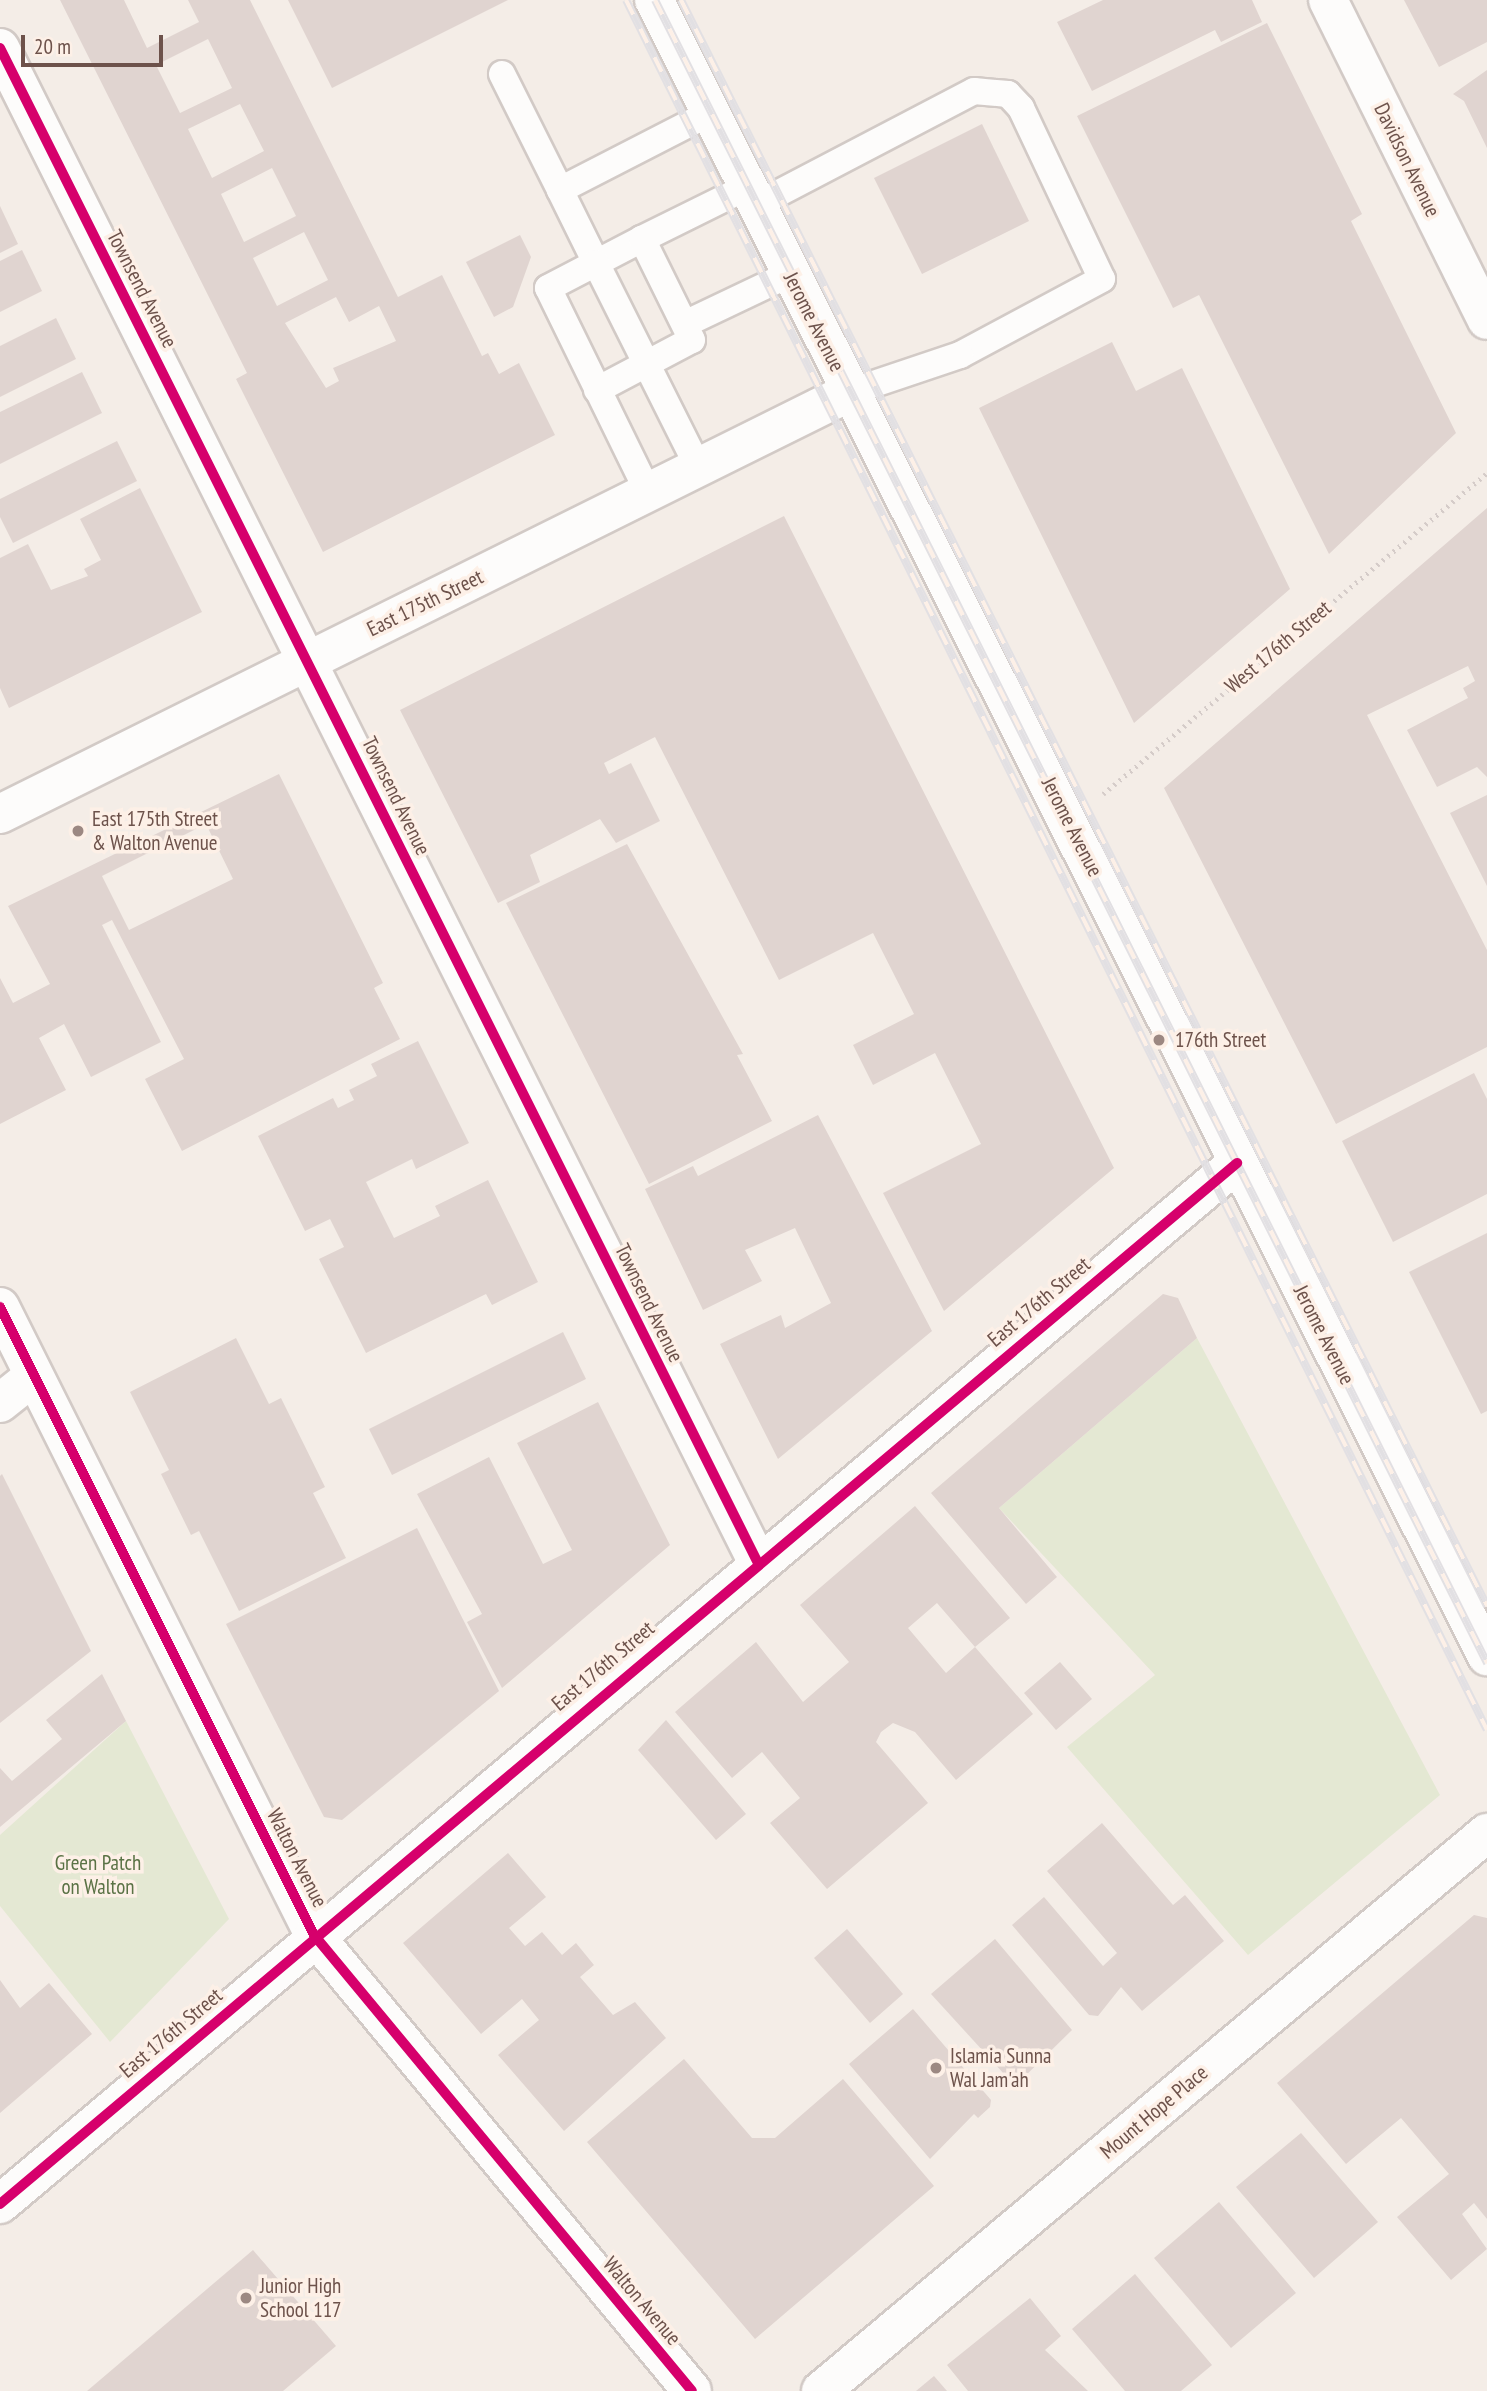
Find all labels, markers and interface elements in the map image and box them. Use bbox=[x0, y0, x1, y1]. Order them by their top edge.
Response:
scale bar bbox=[24, 21, 166, 65]
text: 20 m bbox=[34, 33, 71, 60]
street label: Davidson Avenue bbox=[1368, 99, 1446, 221]
street label: Townsend Avenue bbox=[101, 226, 183, 352]
street label: Jerome Avenue bbox=[778, 268, 850, 376]
street label: East 175th Street bbox=[363, 564, 487, 642]
street label: West 176th Street bbox=[1220, 595, 1336, 699]
street label: Townsend Avenue bbox=[356, 732, 436, 860]
street label: Jerome Avenue bbox=[1036, 773, 1108, 881]
place label: East 175th Street & Walton Avenue bbox=[92, 806, 218, 856]
marker: East 175th Street & Walton Avenue bbox=[70, 823, 86, 839]
place label: 176th Street bbox=[1175, 1027, 1266, 1053]
marker: 176th Street bbox=[1149, 1030, 1169, 1050]
street label: Townsend Avenue bbox=[609, 1239, 689, 1367]
street label: East 176th Street bbox=[983, 1252, 1095, 1352]
street label: Jerome Avenue bbox=[1288, 1281, 1360, 1389]
street label: East 176th Street bbox=[547, 1616, 659, 1716]
street label: Walton Avenue bbox=[261, 1804, 333, 1912]
park label: Green Patch on Walton bbox=[55, 1850, 141, 1900]
street label: East 176th Street bbox=[115, 1983, 227, 2083]
place label: Islamia Sunna Wal Jam'ah bbox=[950, 2043, 1051, 2093]
marker: Islamia Sunna Wal Jam'ah bbox=[928, 2060, 944, 2076]
street label: Mount Hope Place bbox=[1095, 2060, 1213, 2164]
street label: Walton Avenue bbox=[598, 2251, 686, 2351]
place label: Junior High School 117 bbox=[260, 2273, 342, 2323]
marker: Junior High School 117 bbox=[238, 2290, 254, 2306]

